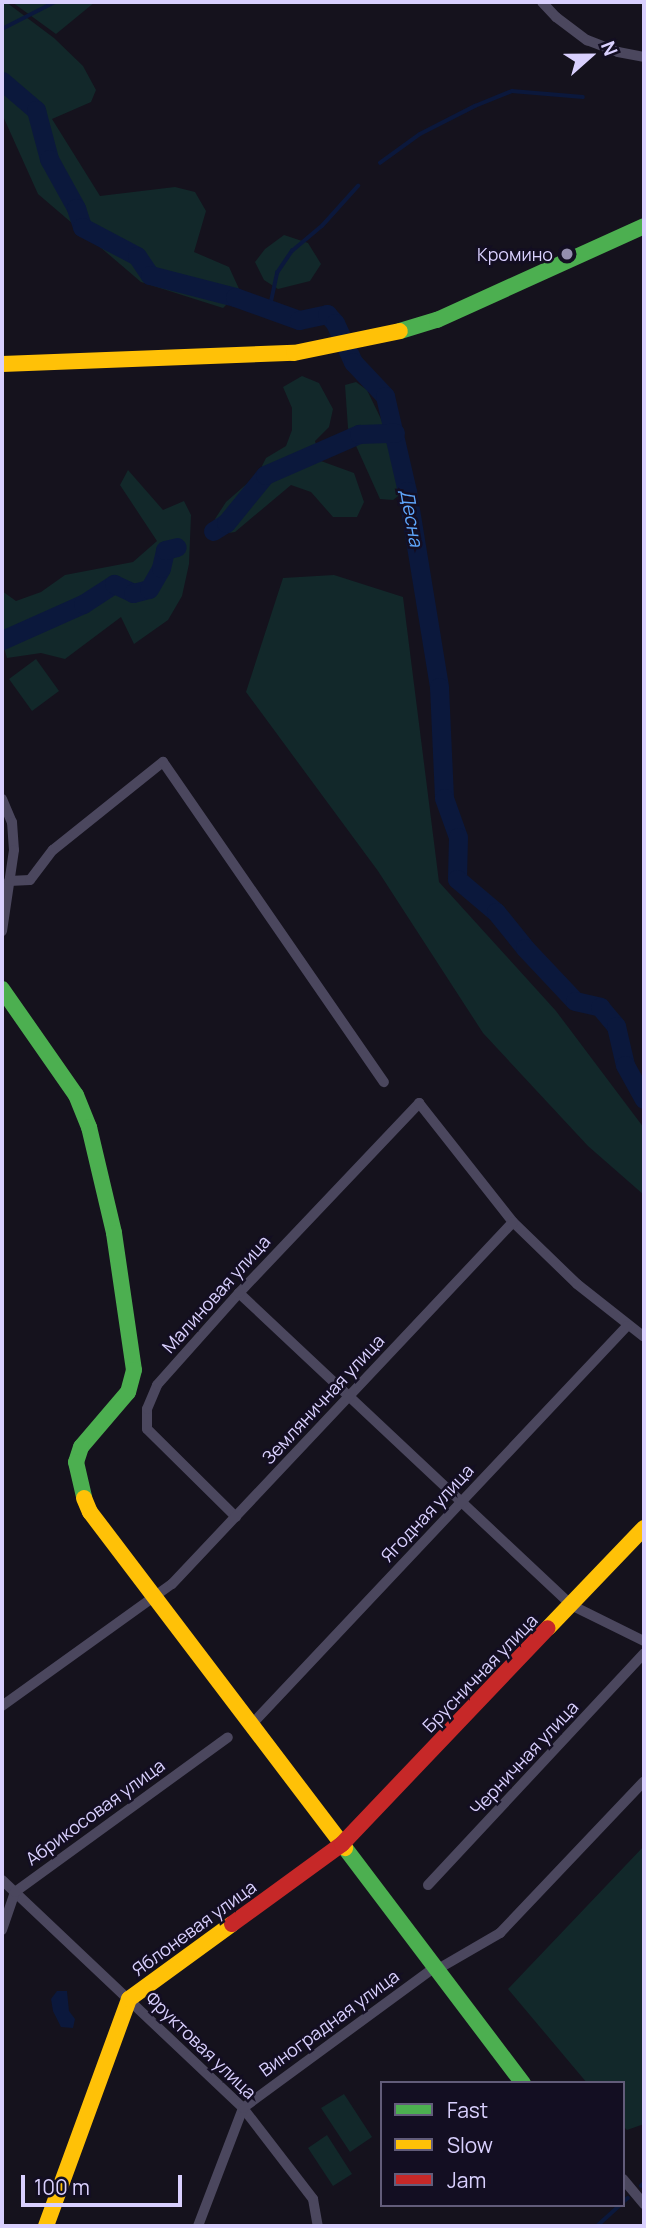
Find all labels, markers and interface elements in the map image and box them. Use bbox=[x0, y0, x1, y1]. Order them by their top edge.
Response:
north arrow bbox=[555, 21, 625, 91]
text: N bbox=[595, 37, 624, 60]
place label: Кромино bbox=[477, 243, 553, 265]
marker: Кромино bbox=[559, 246, 575, 262]
water label: Десна bbox=[395, 488, 427, 548]
street label: Малиновая улица bbox=[157, 1231, 275, 1357]
street label: Земляничная улица bbox=[257, 1330, 389, 1468]
street label: Ягодная улица bbox=[376, 1460, 478, 1566]
street label: Брусничная улица bbox=[418, 1609, 542, 1737]
street label: Черничная улица bbox=[465, 1696, 583, 1820]
street label: Абрикосовая улица bbox=[21, 1754, 169, 1870]
street label: Яблоневая улица bbox=[128, 1876, 260, 1980]
street label: Виноградная улица bbox=[255, 1965, 403, 2081]
street label: Фруктовая улица bbox=[141, 1987, 261, 2103]
legend bbox=[380, 2081, 625, 2207]
text: Fast bbox=[447, 2096, 488, 2124]
text: Slow bbox=[447, 2131, 493, 2159]
scale bar bbox=[24, 2162, 186, 2206]
text: Jam bbox=[447, 2166, 486, 2194]
text: 100 m bbox=[34, 2173, 90, 2201]

